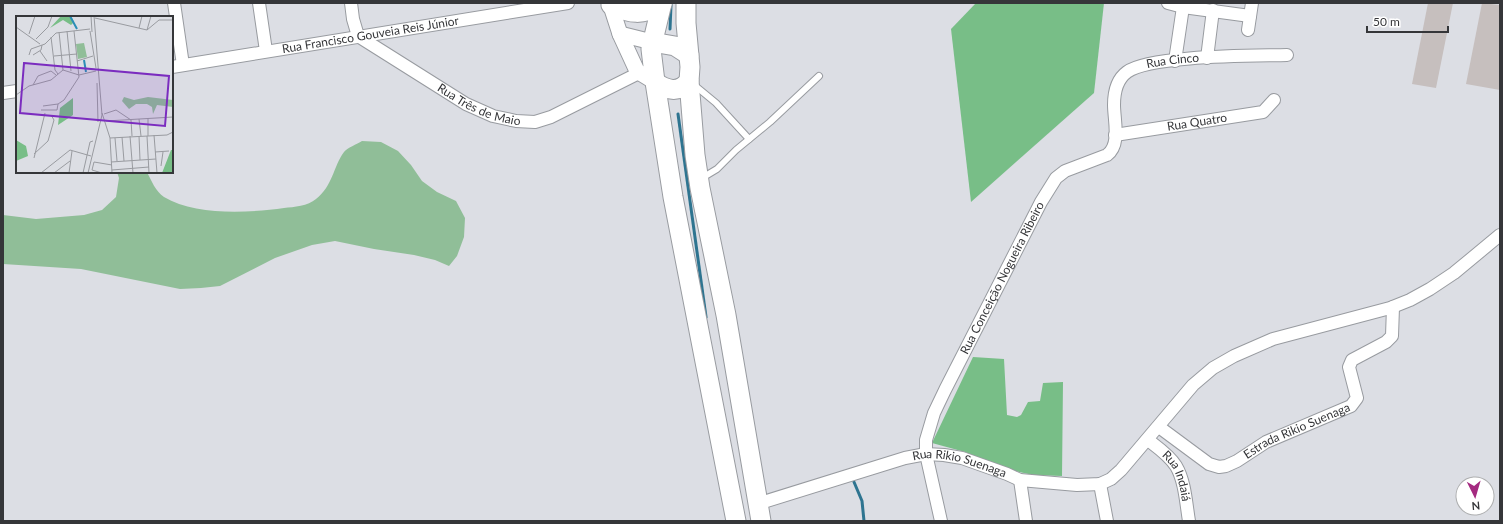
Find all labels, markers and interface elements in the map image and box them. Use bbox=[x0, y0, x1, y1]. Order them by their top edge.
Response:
scale bar bbox=[1367, 8, 1448, 34]
street label: Rua Francisco Gouveia Reis Júnior bbox=[281, 13, 460, 56]
text: 50 m bbox=[1373, 14, 1400, 29]
inset map bbox=[16, 16, 173, 173]
street label: Rua Cinco bbox=[1145, 50, 1200, 71]
street label: Rua Três de Maio bbox=[435, 80, 521, 128]
street label: Rua Quatro bbox=[1166, 110, 1228, 134]
street label: Rua Conceição Nogueira Ribeiro bbox=[957, 199, 1047, 357]
street label: Estrada Rikio Suenaga bbox=[1240, 399, 1352, 462]
street label: Rua Rikio Suenaga bbox=[911, 446, 1009, 480]
street label: Rua Indaiá bbox=[1159, 447, 1194, 502]
north arrow bbox=[1455, 476, 1495, 516]
text: N bbox=[1471, 500, 1481, 513]

